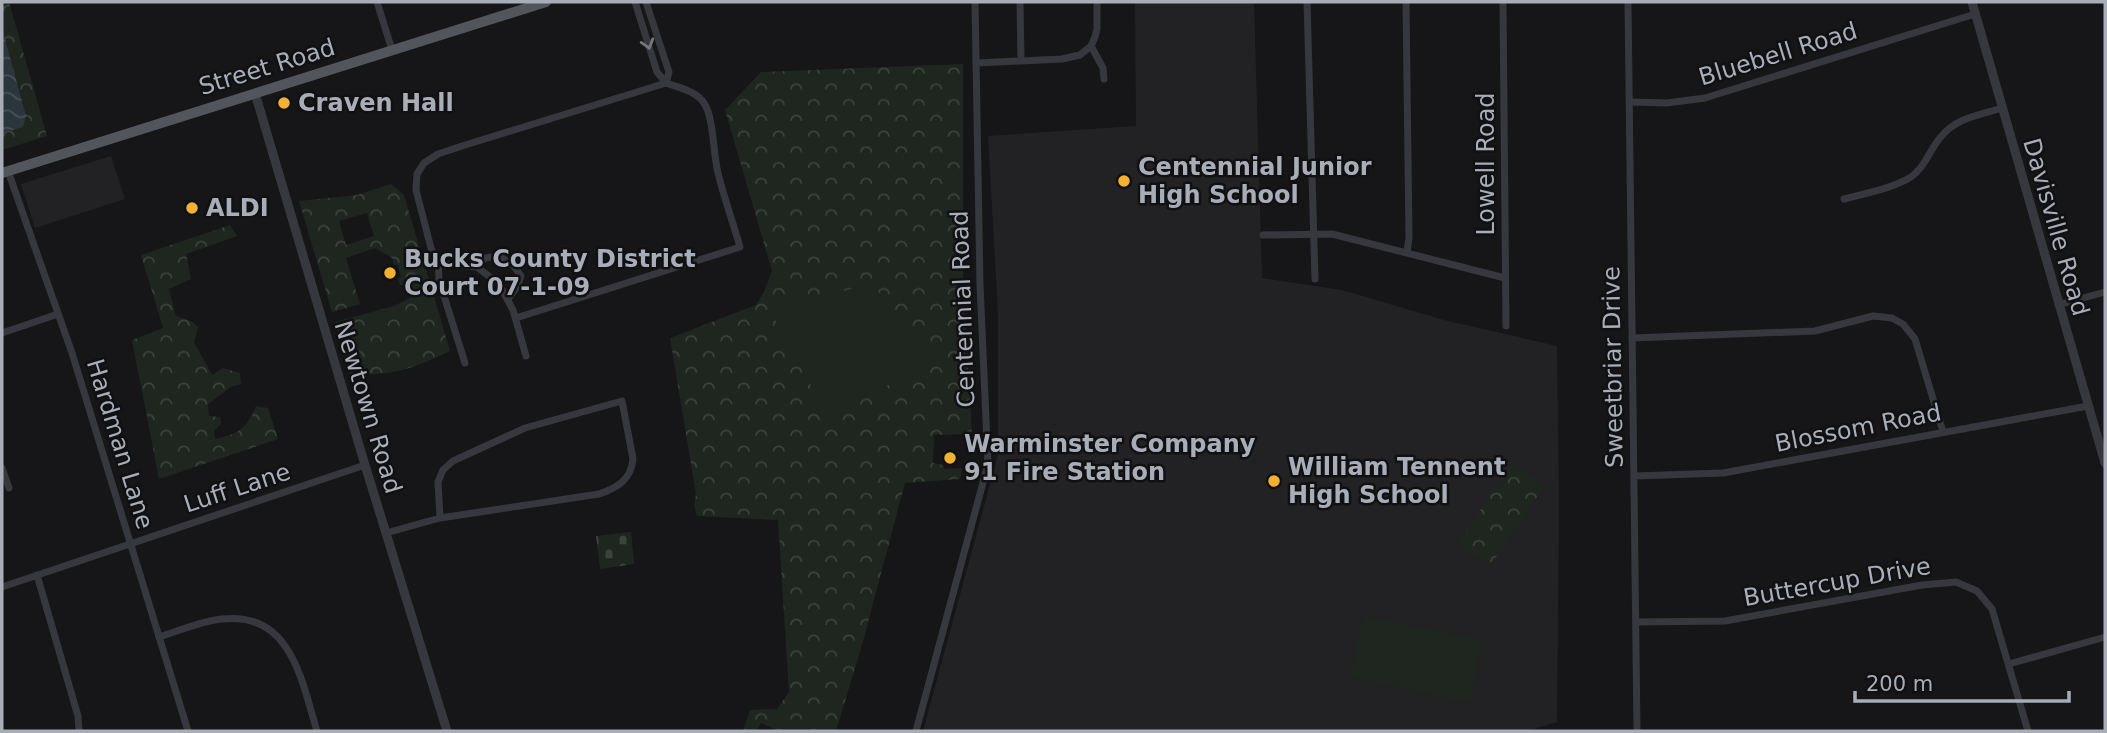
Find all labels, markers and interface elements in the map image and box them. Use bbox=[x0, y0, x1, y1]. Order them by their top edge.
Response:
street label: Bluebell Road bbox=[1695, 17, 1861, 91]
street label: Street Road bbox=[196, 33, 338, 101]
one-way arrow bbox=[640, 37, 654, 50]
place label: Craven Hall bbox=[298, 89, 454, 117]
street label: Lowell Road bbox=[1472, 92, 1500, 236]
marker: Craven Hall bbox=[276, 95, 292, 111]
street label: Davisville Road bbox=[2017, 135, 2095, 319]
place label: Centennial Junior High School bbox=[1138, 153, 1372, 209]
marker: Centennial Junior High School bbox=[1116, 173, 1132, 189]
place label: ALDI bbox=[206, 194, 269, 222]
marker: ALDI bbox=[184, 200, 200, 216]
street label: Centennial Road bbox=[946, 210, 980, 408]
place label: Bucks County District Court 07-1-09 bbox=[404, 245, 696, 301]
marker: Bucks County District Court 07-1-09 bbox=[382, 265, 398, 281]
street label: Sweetbriar Drive bbox=[1597, 266, 1629, 468]
street label: Newtown Road bbox=[328, 317, 408, 497]
street label: Hardman Lane bbox=[81, 356, 159, 532]
street label: Blossom Road bbox=[1773, 398, 1943, 458]
place label: Warminster Company 91 Fire Station bbox=[964, 430, 1256, 486]
marker: Warminster Company 91 Fire Station bbox=[942, 450, 958, 466]
place label: William Tennent High School bbox=[1288, 453, 1505, 509]
street label: Luff Lane bbox=[180, 458, 294, 518]
marker: William Tennent High School bbox=[1266, 473, 1282, 489]
street label: Buttercup Drive bbox=[1741, 552, 1933, 612]
scale bar bbox=[1855, 660, 2068, 704]
text: 200 m bbox=[1866, 672, 1933, 696]

